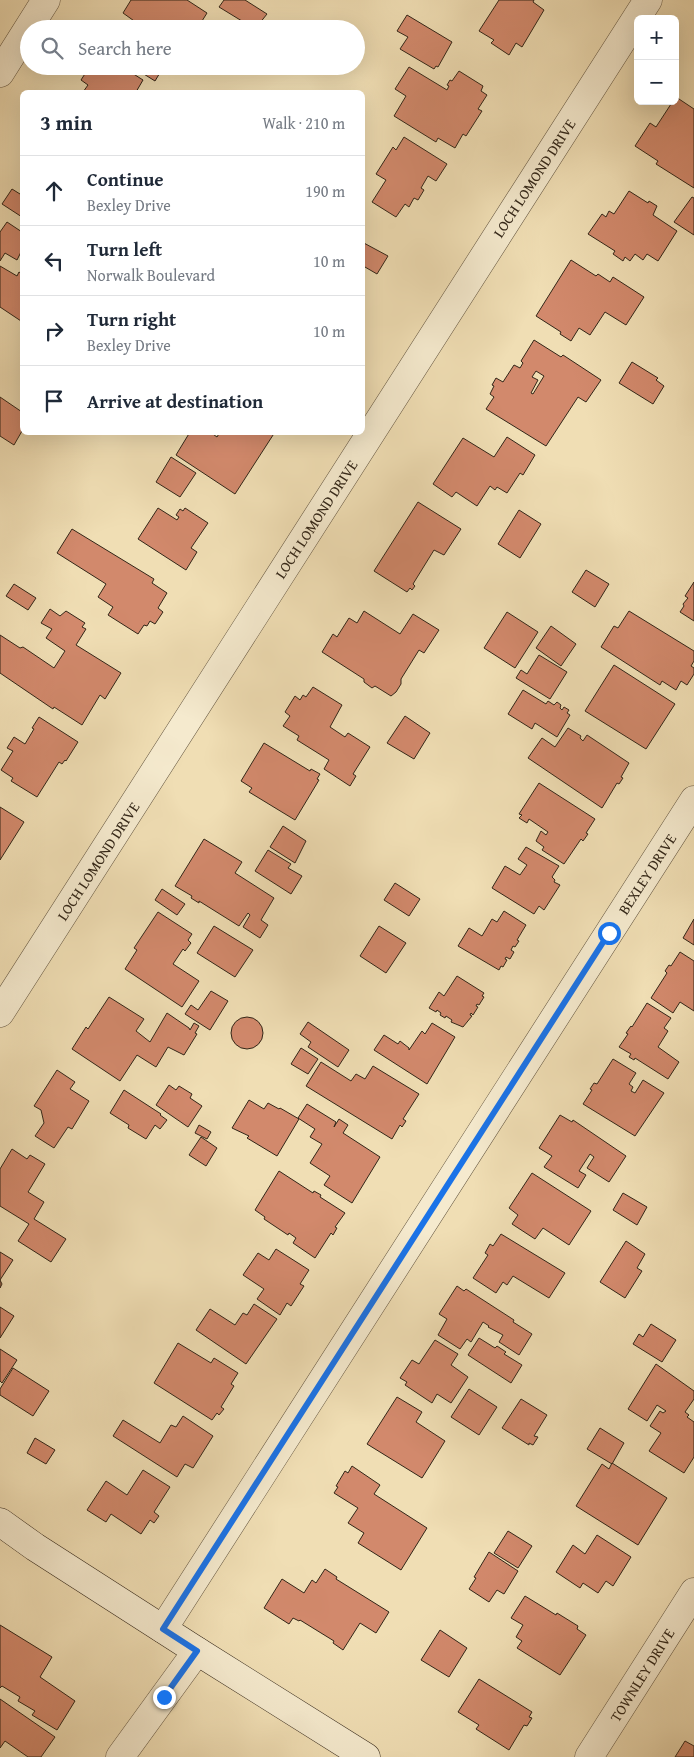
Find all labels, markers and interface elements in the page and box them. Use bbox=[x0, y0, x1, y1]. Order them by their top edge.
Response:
map controls bbox=[634, 15, 679, 105]
button: + bbox=[634, 15, 679, 60]
search box bbox=[20, 20, 365, 75]
icon: search bbox=[38, 34, 66, 62]
text: Search here bbox=[78, 34, 172, 62]
button: − bbox=[634, 60, 679, 105]
text: 3 min bbox=[40, 107, 92, 138]
text: Walk · 210 m bbox=[262, 111, 345, 135]
street label: LOCH LOMOND DRIVE bbox=[488, 114, 581, 241]
text: Continue bbox=[87, 165, 164, 193]
icon: ahead bbox=[40, 177, 68, 205]
text: 190 m bbox=[305, 179, 345, 203]
text: Bexley Drive bbox=[87, 193, 171, 217]
text: Turn left bbox=[87, 235, 162, 263]
icon: left bbox=[40, 247, 68, 275]
text: 10 m bbox=[313, 249, 345, 273]
text: Norwalk Boulevard bbox=[87, 263, 215, 287]
text: Turn right bbox=[87, 305, 176, 333]
icon: right bbox=[40, 317, 68, 345]
text: 10 m bbox=[313, 319, 345, 343]
text: Bexley Drive bbox=[87, 333, 171, 357]
icon: arrive bbox=[40, 387, 68, 415]
text: Arrive at destination bbox=[87, 387, 263, 415]
street label: LOCH LOMOND DRIVE bbox=[270, 455, 363, 582]
street label: LOCH LOMOND DRIVE bbox=[52, 797, 145, 924]
street label: BEXLEY DRIVE bbox=[613, 829, 681, 918]
route start bbox=[598, 922, 621, 945]
street label: TOWNLEY DRIVE bbox=[605, 1624, 679, 1726]
route end bbox=[153, 1686, 176, 1709]

